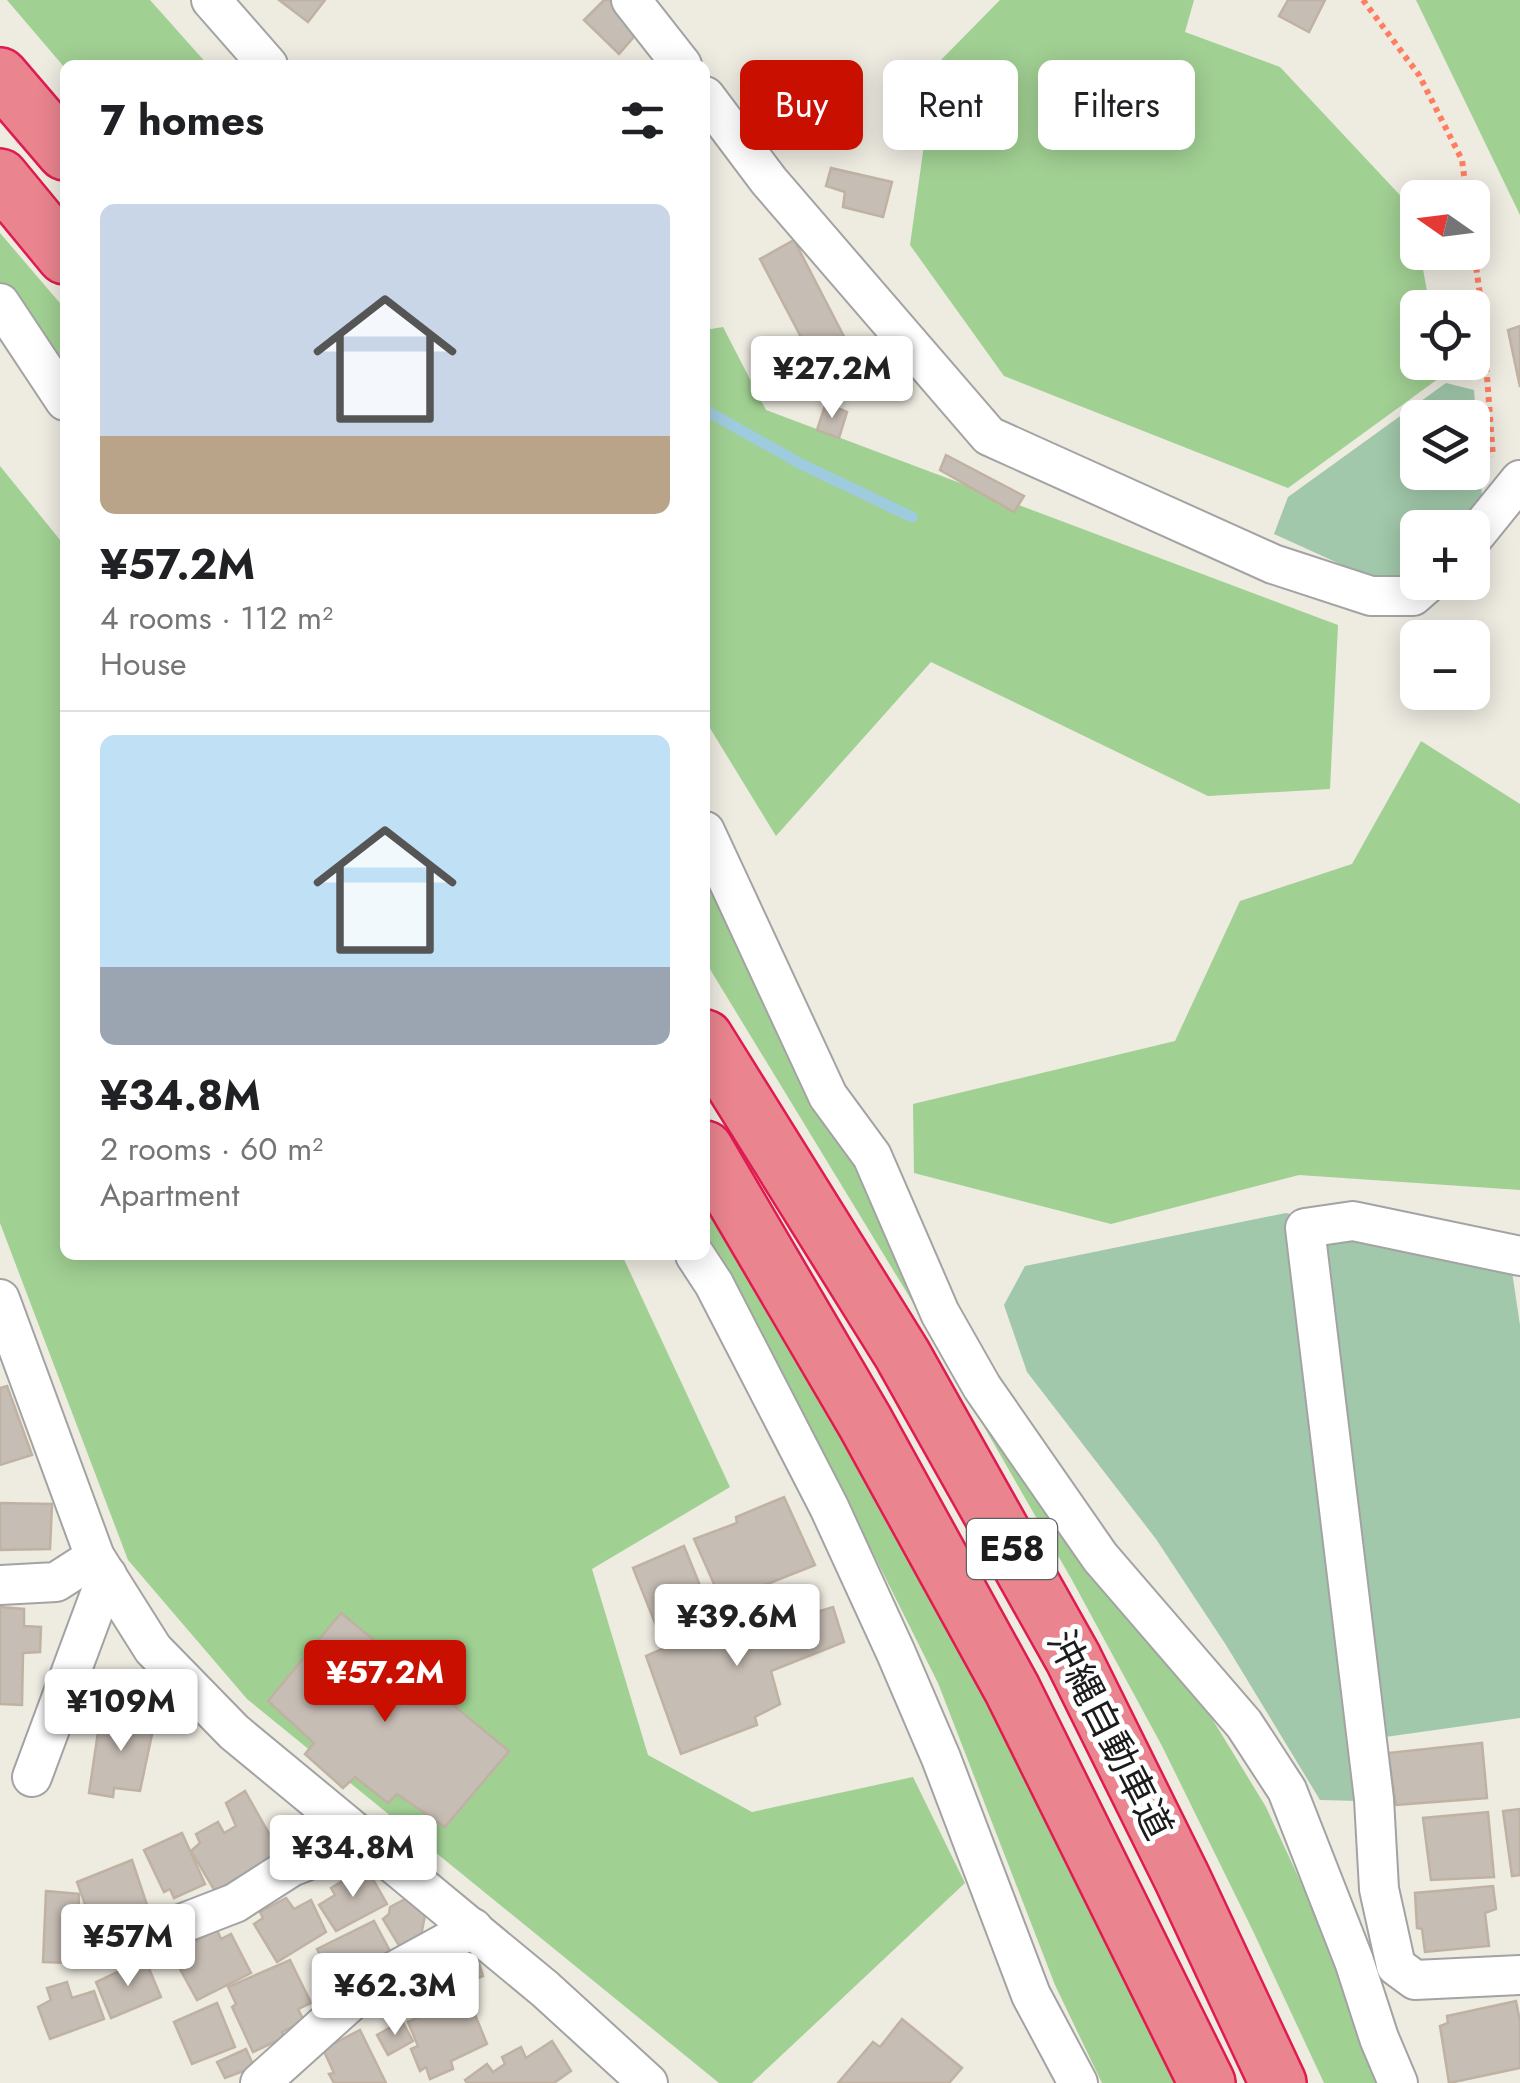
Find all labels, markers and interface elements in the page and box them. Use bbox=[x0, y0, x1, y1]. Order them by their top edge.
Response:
chip: Buy bbox=[740, 60, 863, 150]
chip: Rent bbox=[883, 60, 1018, 150]
chip: Filters bbox=[1038, 60, 1195, 150]
text: 7 homes bbox=[100, 90, 264, 151]
icon: filters bbox=[615, 93, 670, 148]
north arrow bbox=[1400, 180, 1490, 270]
map controls bbox=[1400, 180, 1490, 710]
icon: home bbox=[295, 269, 475, 449]
button: locate bbox=[1400, 290, 1490, 380]
pin: ¥27.2M bbox=[751, 336, 913, 421]
text: ¥27.2M bbox=[773, 345, 891, 391]
button: layers bbox=[1400, 400, 1490, 490]
button: + bbox=[1400, 510, 1490, 600]
text: ¥57.2M bbox=[100, 534, 255, 595]
text: 4 rooms · 112 m² bbox=[100, 595, 333, 641]
button: − bbox=[1400, 620, 1490, 710]
text: House bbox=[100, 641, 187, 687]
icon: home bbox=[295, 800, 475, 980]
text: ¥34.8M bbox=[100, 1065, 261, 1126]
text: 2 rooms · 60 m² bbox=[100, 1126, 323, 1172]
text: Apartment bbox=[100, 1172, 239, 1218]
road number: E58 bbox=[967, 1519, 1057, 1579]
pin: ¥39.6M bbox=[656, 1584, 818, 1669]
text: ¥39.6M bbox=[677, 1593, 797, 1639]
street label: 沖縄自動車道 bbox=[1034, 1621, 1187, 1849]
pin: ¥57.2M bbox=[304, 1640, 466, 1725]
text: ¥57.2M bbox=[326, 1649, 444, 1695]
pin: ¥109M bbox=[51, 1669, 191, 1754]
text: ¥109M bbox=[67, 1678, 175, 1724]
pin: ¥34.8M bbox=[272, 1815, 434, 1900]
text: ¥34.8M bbox=[292, 1824, 414, 1870]
pin: ¥57M bbox=[69, 1904, 187, 1989]
text: ¥57M bbox=[83, 1913, 173, 1959]
pin: ¥62.3M bbox=[314, 1953, 476, 2038]
text: ¥62.3M bbox=[334, 1962, 456, 2008]

